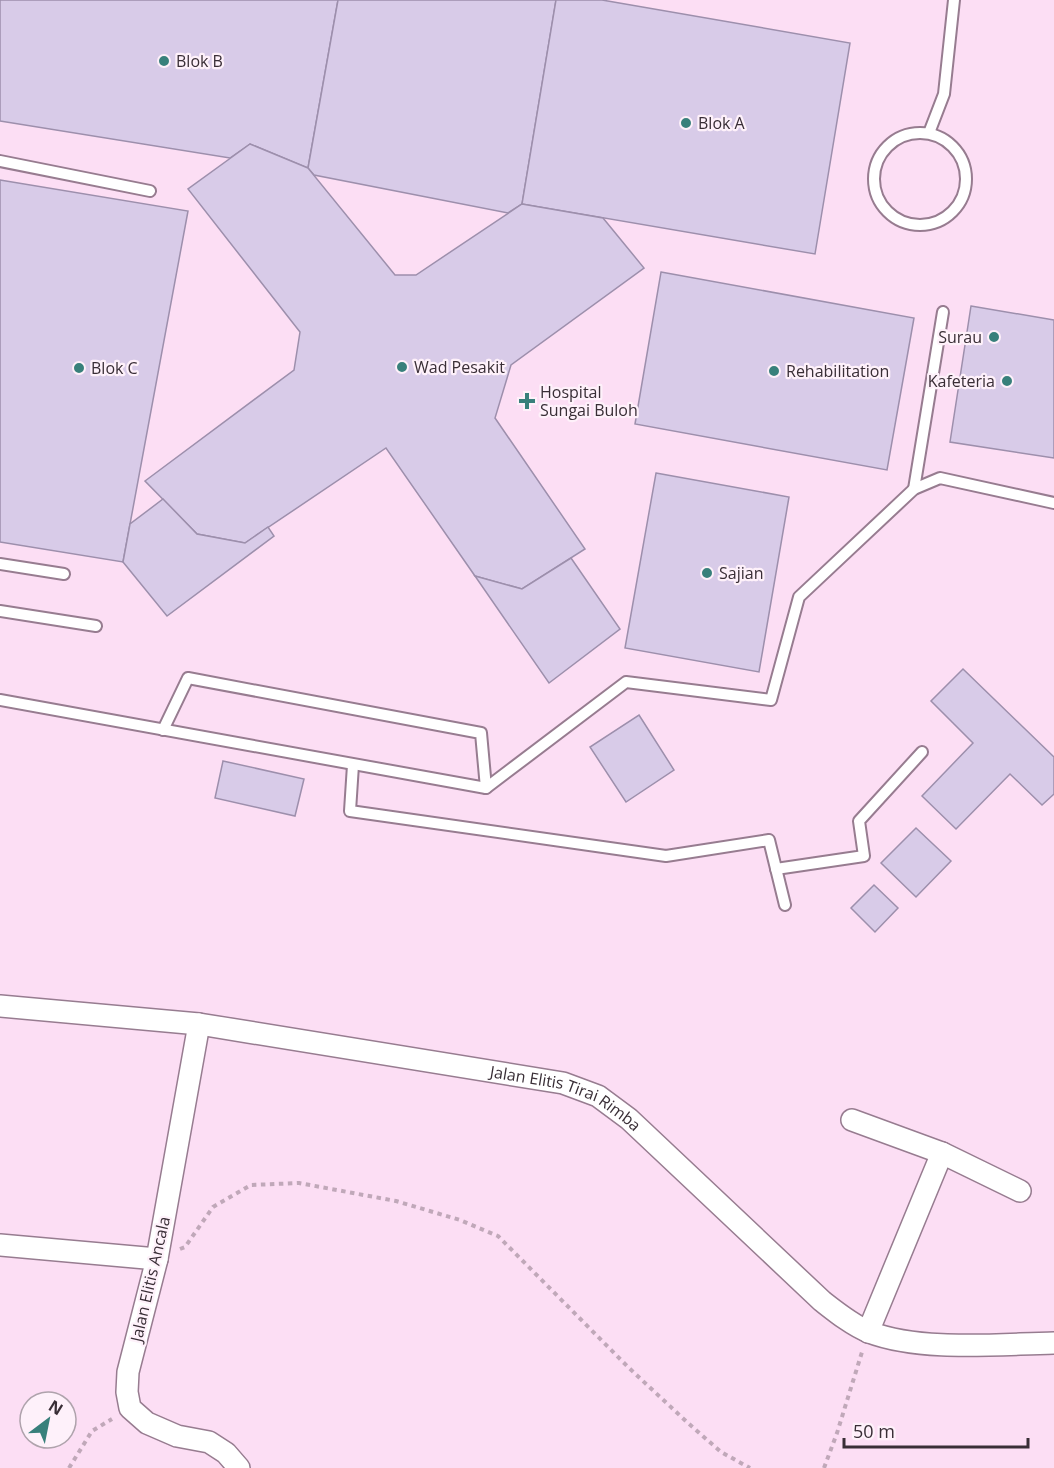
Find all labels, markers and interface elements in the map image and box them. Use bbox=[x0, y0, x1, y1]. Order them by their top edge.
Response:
place label: Blok B bbox=[176, 50, 223, 72]
marker: Blok B bbox=[157, 54, 171, 68]
place label: Blok A bbox=[698, 112, 746, 134]
marker: Blok A bbox=[679, 116, 693, 130]
place label: Surau bbox=[938, 326, 982, 348]
marker: Surau bbox=[987, 330, 1001, 344]
place label: Wad Pesakit bbox=[414, 356, 505, 378]
place label: Blok C bbox=[91, 357, 138, 379]
marker: Wad Pesakit bbox=[395, 360, 409, 374]
place label: Rehabilitation bbox=[786, 360, 889, 382]
marker: Blok C bbox=[72, 361, 86, 375]
marker: Rehabilitation bbox=[767, 364, 781, 378]
place label: Kafeteria bbox=[928, 370, 995, 392]
marker: Kafeteria bbox=[1000, 374, 1014, 388]
place label: Hospital Sungai Buloh bbox=[540, 381, 638, 421]
marker: Hospital Sungai Buloh bbox=[518, 392, 536, 410]
place label: Sajian bbox=[719, 562, 763, 584]
marker: Sajian bbox=[700, 566, 714, 580]
street label: Jalan Elitis Tirai Rimba bbox=[486, 1060, 646, 1136]
street label: Jalan Elitis Ancala bbox=[124, 1214, 175, 1346]
north arrow bbox=[18, 1390, 78, 1450]
text: N bbox=[45, 1395, 67, 1420]
scale bar bbox=[844, 1411, 1028, 1449]
text: 50 m bbox=[853, 1419, 895, 1443]

